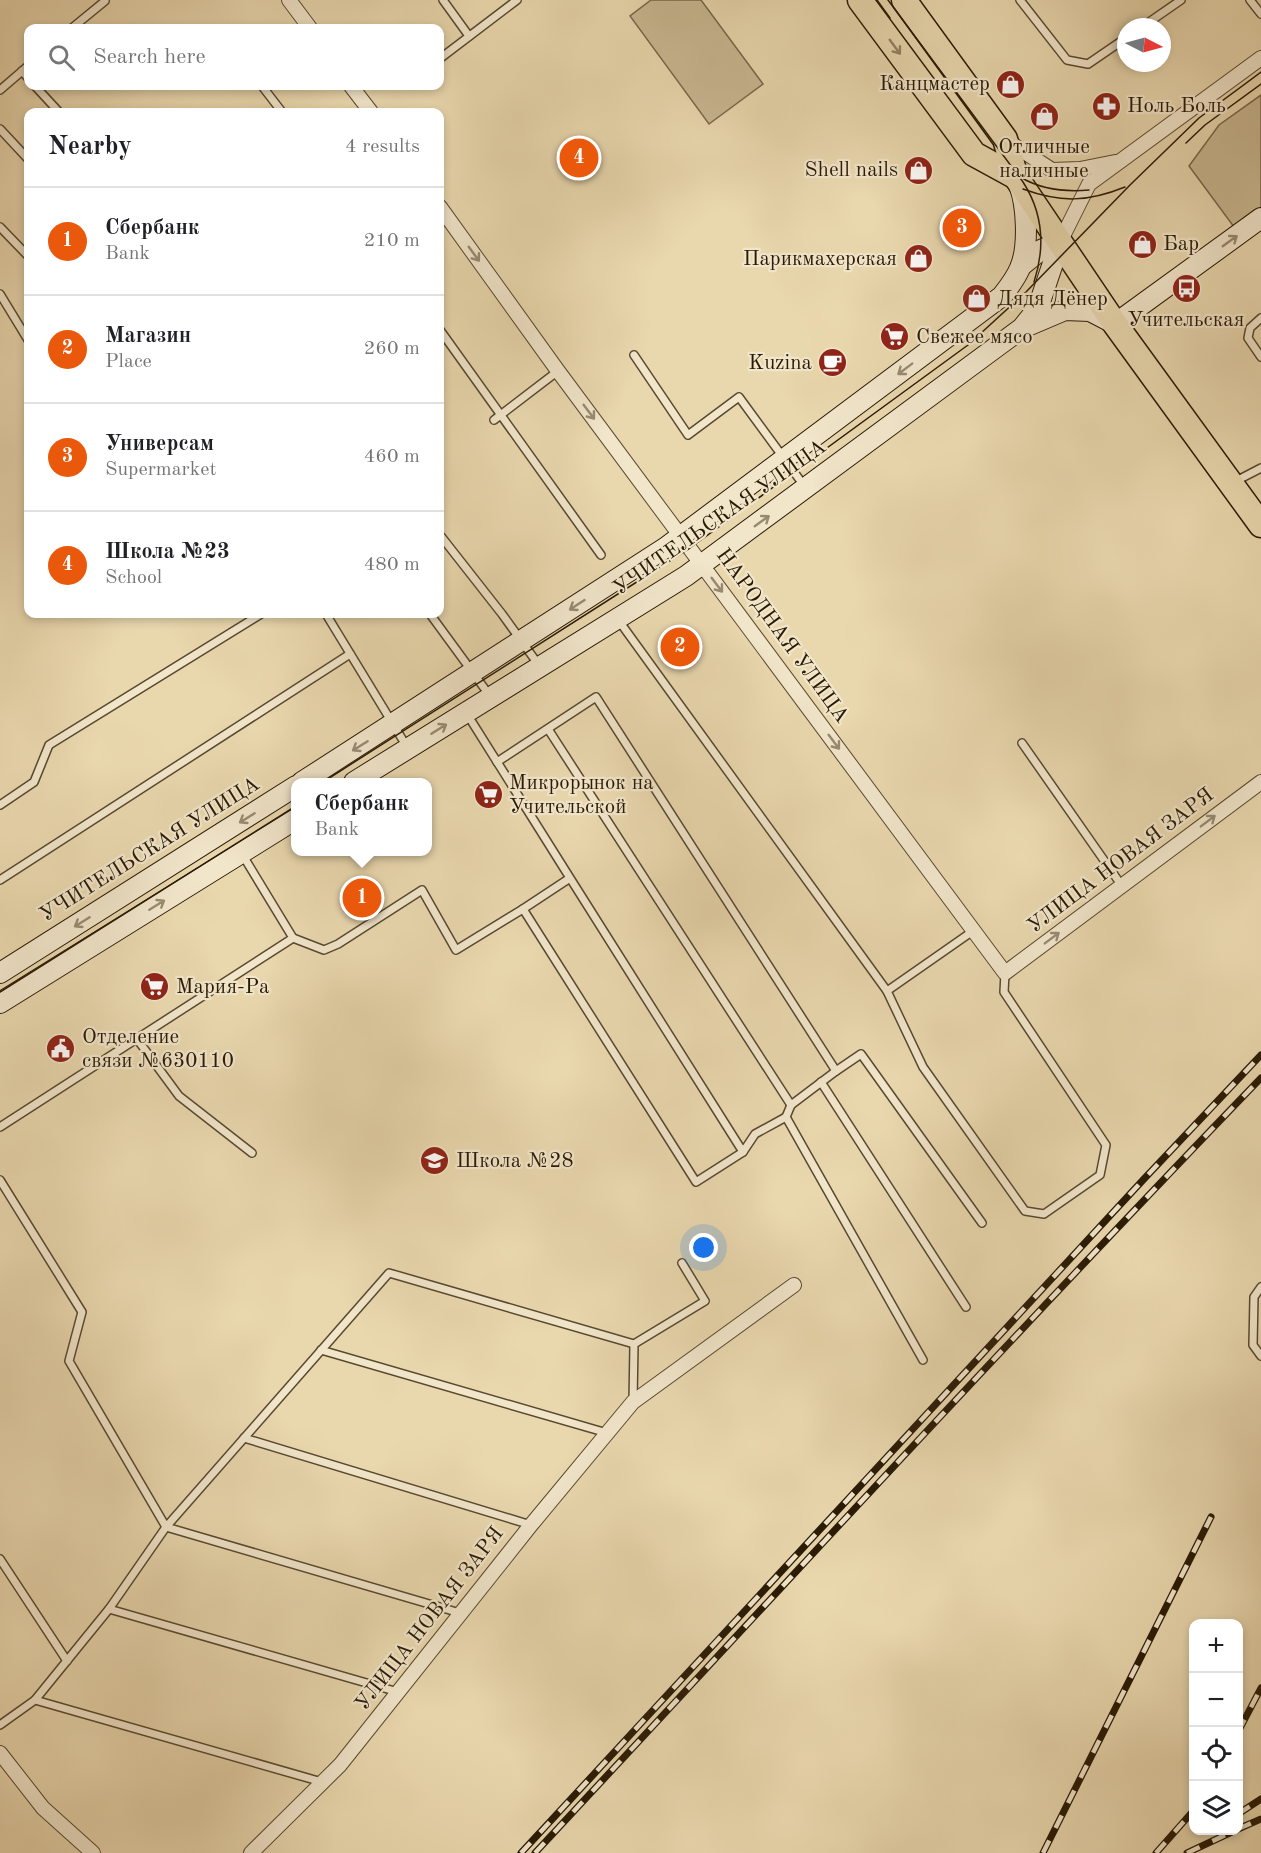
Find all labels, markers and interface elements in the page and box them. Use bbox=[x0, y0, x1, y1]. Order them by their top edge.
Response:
north arrow bbox=[1117, 18, 1171, 72]
search box bbox=[24, 24, 444, 90]
one-way arrow bbox=[889, 39, 901, 55]
icon: search bbox=[45, 41, 78, 74]
text: Search here bbox=[93, 46, 206, 68]
shop icon: Канцмастер bbox=[995, 68, 1027, 100]
place label: Канцмастер bbox=[879, 74, 990, 95]
pharmacy icon: Ноль Боль bbox=[1090, 90, 1122, 122]
place label: Ноль Боль bbox=[1127, 96, 1226, 117]
shop icon: Отличные наличные bbox=[1028, 100, 1060, 132]
text: Nearby bbox=[48, 134, 132, 160]
pin: 4 bbox=[560, 136, 598, 180]
text: 4 results bbox=[345, 137, 420, 157]
place label: Отличные наличные bbox=[998, 137, 1090, 182]
shop icon: Shell nails bbox=[903, 154, 935, 186]
place label: Shell nails bbox=[805, 160, 898, 181]
pin: 3 bbox=[942, 206, 982, 250]
text: Сбербанк bbox=[105, 217, 199, 239]
shop icon: Бар bbox=[1126, 228, 1158, 260]
text: 1 bbox=[62, 231, 73, 251]
text: 210 m bbox=[364, 231, 420, 251]
place label: Бар bbox=[1163, 234, 1199, 255]
one-way arrow bbox=[1222, 234, 1238, 247]
shop icon: Парикмахерская bbox=[902, 243, 934, 275]
text: Bank bbox=[105, 244, 150, 264]
one-way arrow bbox=[468, 246, 480, 262]
place label: Парикмахерская bbox=[743, 249, 897, 270]
bus stop icon: Учительская bbox=[1170, 273, 1202, 305]
shop icon: Дядя Дёнер bbox=[960, 283, 992, 315]
place label: Дядя Дёнер bbox=[997, 289, 1108, 310]
place label: Учительская bbox=[1127, 310, 1245, 331]
supermarket icon: Свежее мясо bbox=[879, 321, 911, 353]
text: Магазин bbox=[105, 325, 191, 347]
place label: Свежее мясо bbox=[916, 327, 1033, 348]
text: 2 bbox=[62, 339, 73, 359]
text: 260 m bbox=[364, 339, 420, 359]
cafe icon: Kuzina bbox=[817, 347, 849, 379]
text: Place bbox=[105, 352, 152, 372]
place label: Kuzina bbox=[748, 353, 812, 374]
one-way arrow bbox=[898, 362, 914, 375]
one-way arrow bbox=[583, 403, 595, 419]
text: Универсам bbox=[105, 433, 214, 455]
street label: УЧИТЕЛЬСКАЯ УЛИЦА bbox=[610, 436, 830, 600]
text: 3 bbox=[62, 447, 73, 467]
text: 460 m bbox=[364, 447, 420, 467]
text: Supermarket bbox=[105, 460, 216, 480]
one-way arrow bbox=[753, 515, 769, 527]
text: Школа №23 bbox=[105, 541, 230, 563]
street label: НАРОДНАЯ УЛИЦА bbox=[712, 545, 852, 727]
text: 4 bbox=[62, 555, 73, 575]
text: 480 m bbox=[364, 555, 420, 575]
text: School bbox=[105, 568, 162, 588]
one-way arrow bbox=[711, 577, 724, 593]
one-way arrow bbox=[569, 600, 586, 612]
pin: 2 bbox=[660, 624, 700, 670]
one-way arrow bbox=[430, 723, 447, 735]
one-way arrow bbox=[827, 734, 840, 750]
one-way arrow bbox=[352, 740, 369, 752]
place label: Микрорынок на Учительской bbox=[509, 773, 654, 818]
street label: УЧИТЕЛЬСКАЯ УЛИЦА bbox=[36, 774, 264, 926]
popup bbox=[291, 778, 432, 856]
supermarket icon: Микрорынок на Учительской bbox=[472, 779, 504, 811]
street label: УЛИЦА НОВАЯ ЗАРЯ bbox=[1024, 784, 1218, 938]
text: Сбербанк bbox=[314, 793, 409, 815]
one-way arrow bbox=[238, 811, 255, 824]
one-way arrow bbox=[1200, 815, 1216, 828]
text: Bank bbox=[314, 820, 359, 840]
pin: 1 bbox=[342, 876, 382, 920]
one-way arrow bbox=[148, 899, 165, 911]
one-way arrow bbox=[74, 916, 91, 928]
one-way arrow bbox=[1044, 932, 1060, 945]
supermarket icon: Мария-Ра bbox=[139, 971, 171, 1003]
place label: Мария-Ра bbox=[176, 977, 270, 998]
place label: Отделение связи №630110 bbox=[82, 1027, 234, 1072]
public building icon: Отделение связи №630110 bbox=[45, 1033, 77, 1065]
school or university icon: Школа №28 bbox=[419, 1145, 451, 1177]
place label: Школа №28 bbox=[456, 1151, 574, 1172]
your location bbox=[689, 1233, 718, 1262]
street label: УЛИЦА НОВАЯ ЗАРЯ bbox=[352, 1523, 508, 1715]
map controls bbox=[1189, 1619, 1243, 1835]
button: + bbox=[1189, 1619, 1243, 1673]
button: − bbox=[1189, 1673, 1243, 1727]
button: locate bbox=[1189, 1727, 1243, 1781]
button: layers bbox=[1189, 1781, 1243, 1835]

